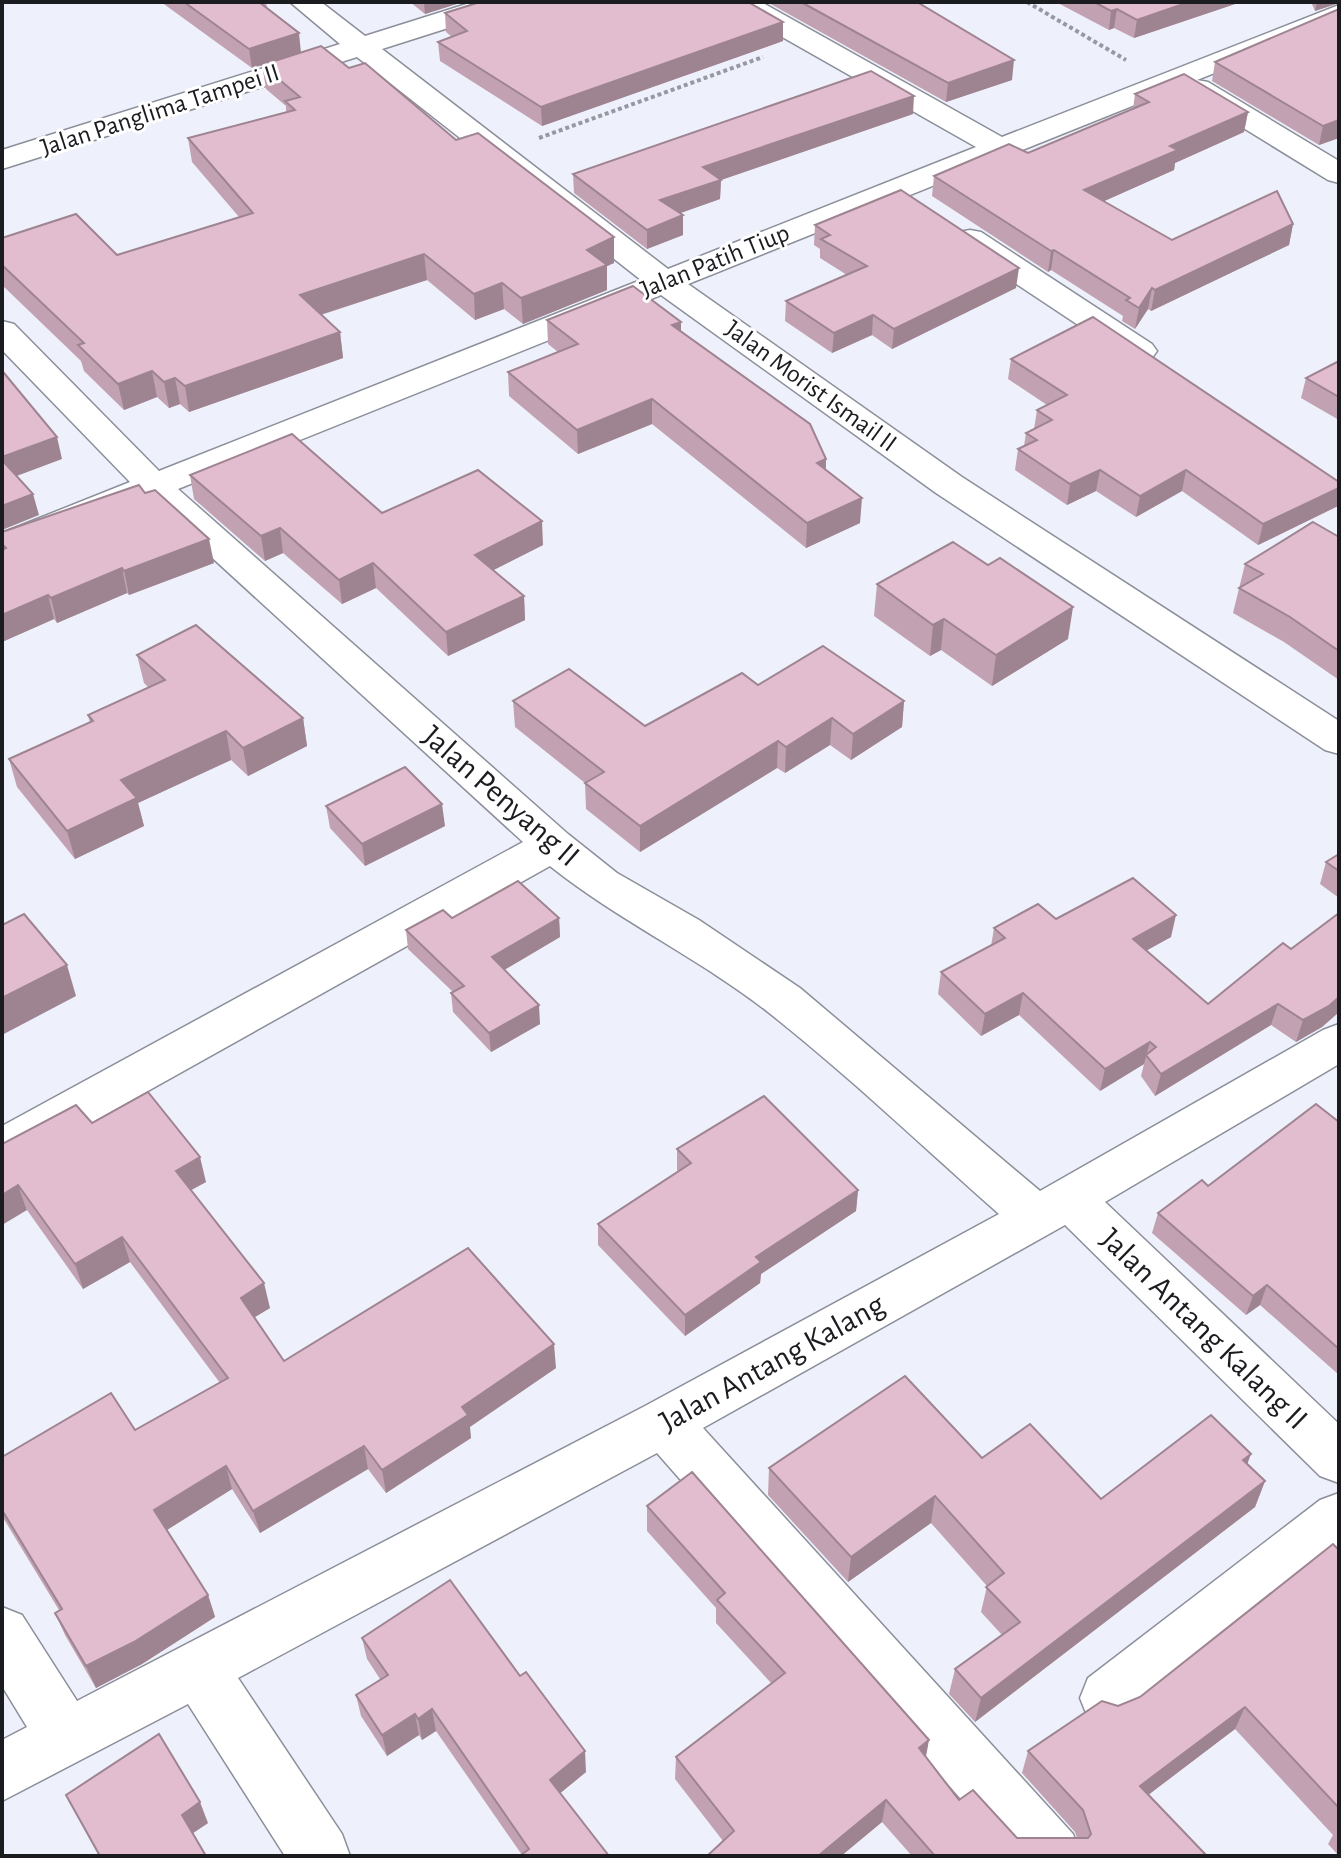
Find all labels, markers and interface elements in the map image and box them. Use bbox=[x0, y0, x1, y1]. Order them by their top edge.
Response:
street label: Jalan Panglima Tampei II bbox=[37, 59, 283, 161]
street label: Jalan Patih Tiup bbox=[637, 219, 793, 303]
street label: Jalan Morist Ismail II bbox=[721, 315, 901, 457]
street label: Jalan Penyang II bbox=[416, 720, 586, 872]
street label: Jalan Antang Kalang II bbox=[1094, 1222, 1314, 1436]
street label: Jalan Antang Kalang bbox=[654, 1288, 890, 1438]

